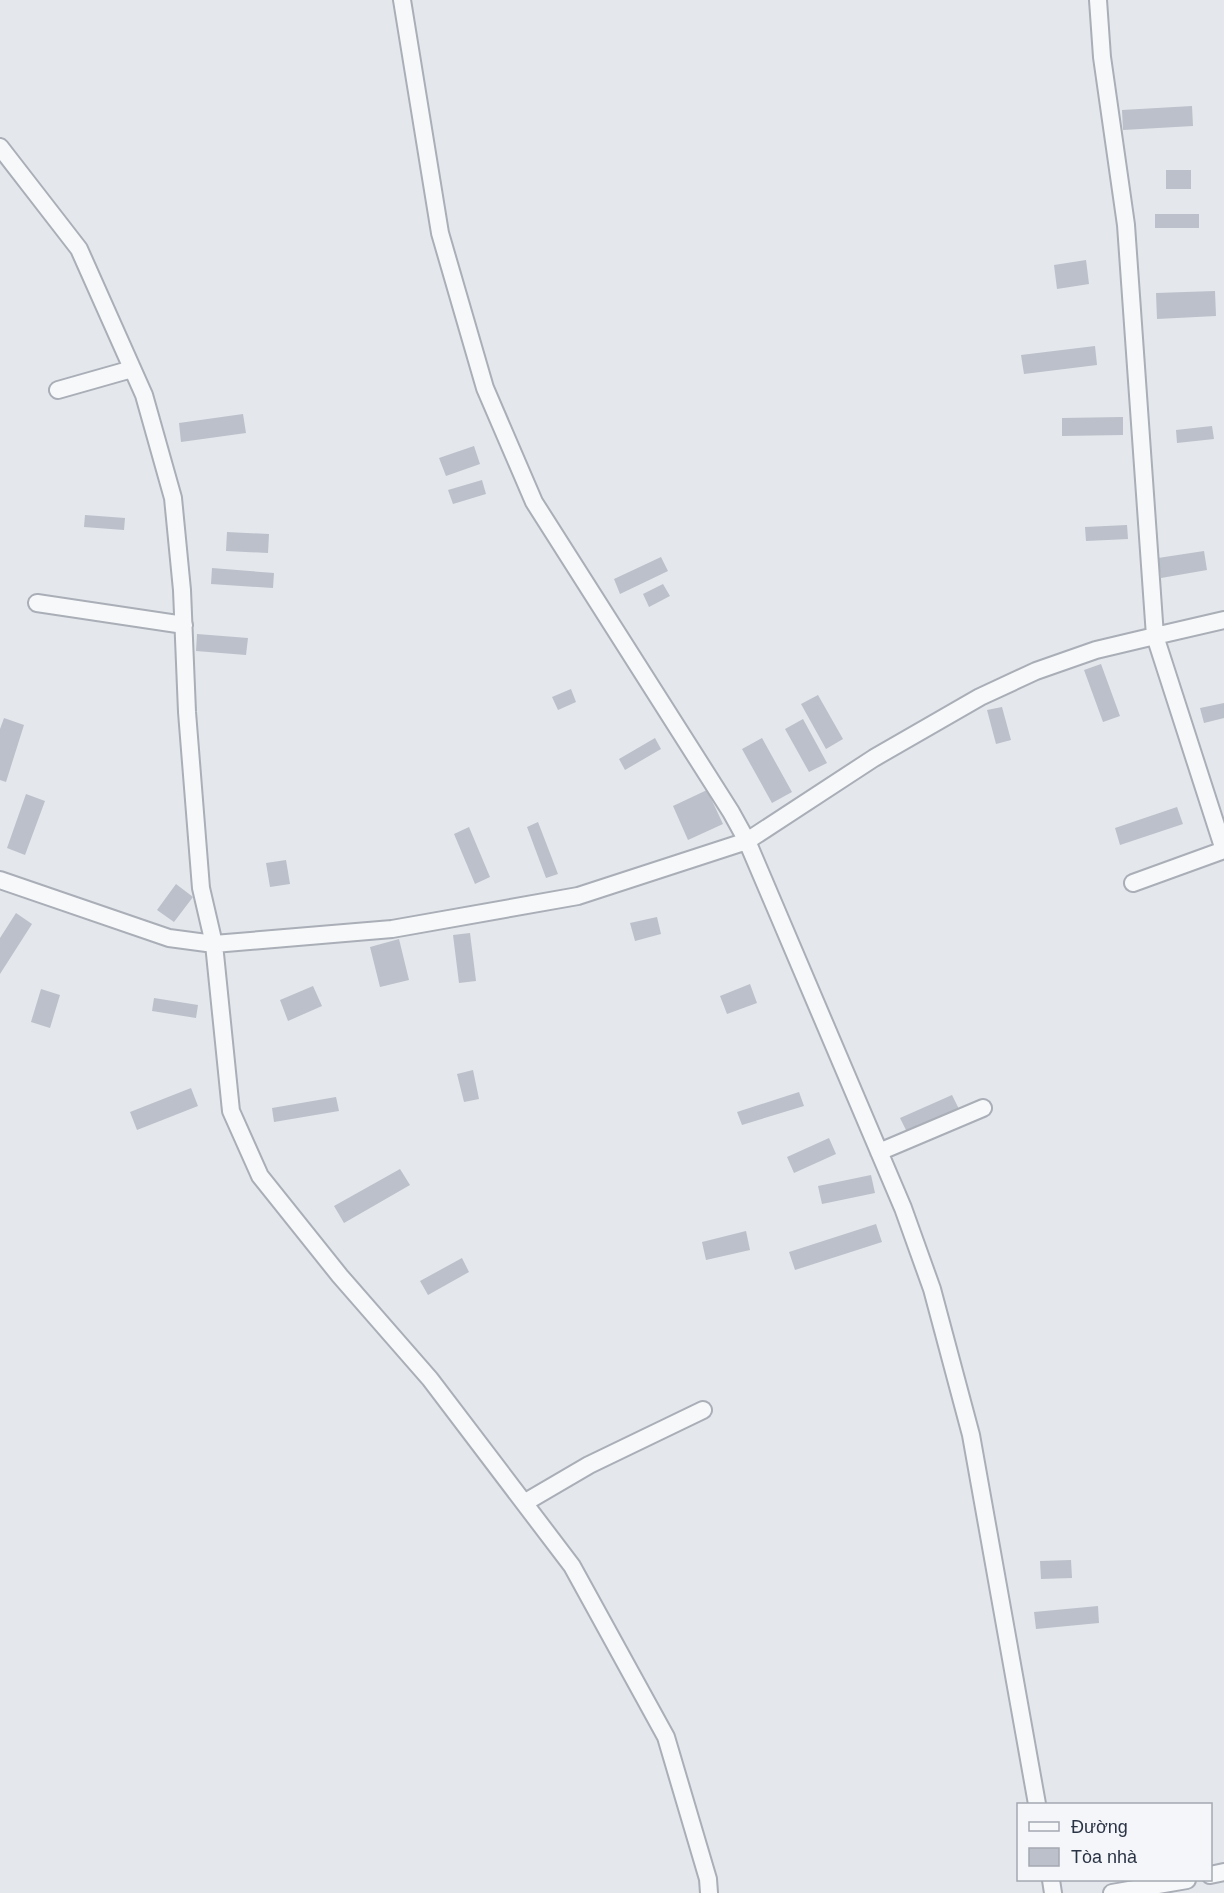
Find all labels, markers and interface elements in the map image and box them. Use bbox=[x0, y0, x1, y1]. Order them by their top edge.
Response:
legend bbox=[1017, 1803, 1212, 1881]
text: Đường bbox=[1071, 1817, 1128, 1837]
text: Tòa nhà bbox=[1071, 1847, 1138, 1867]

